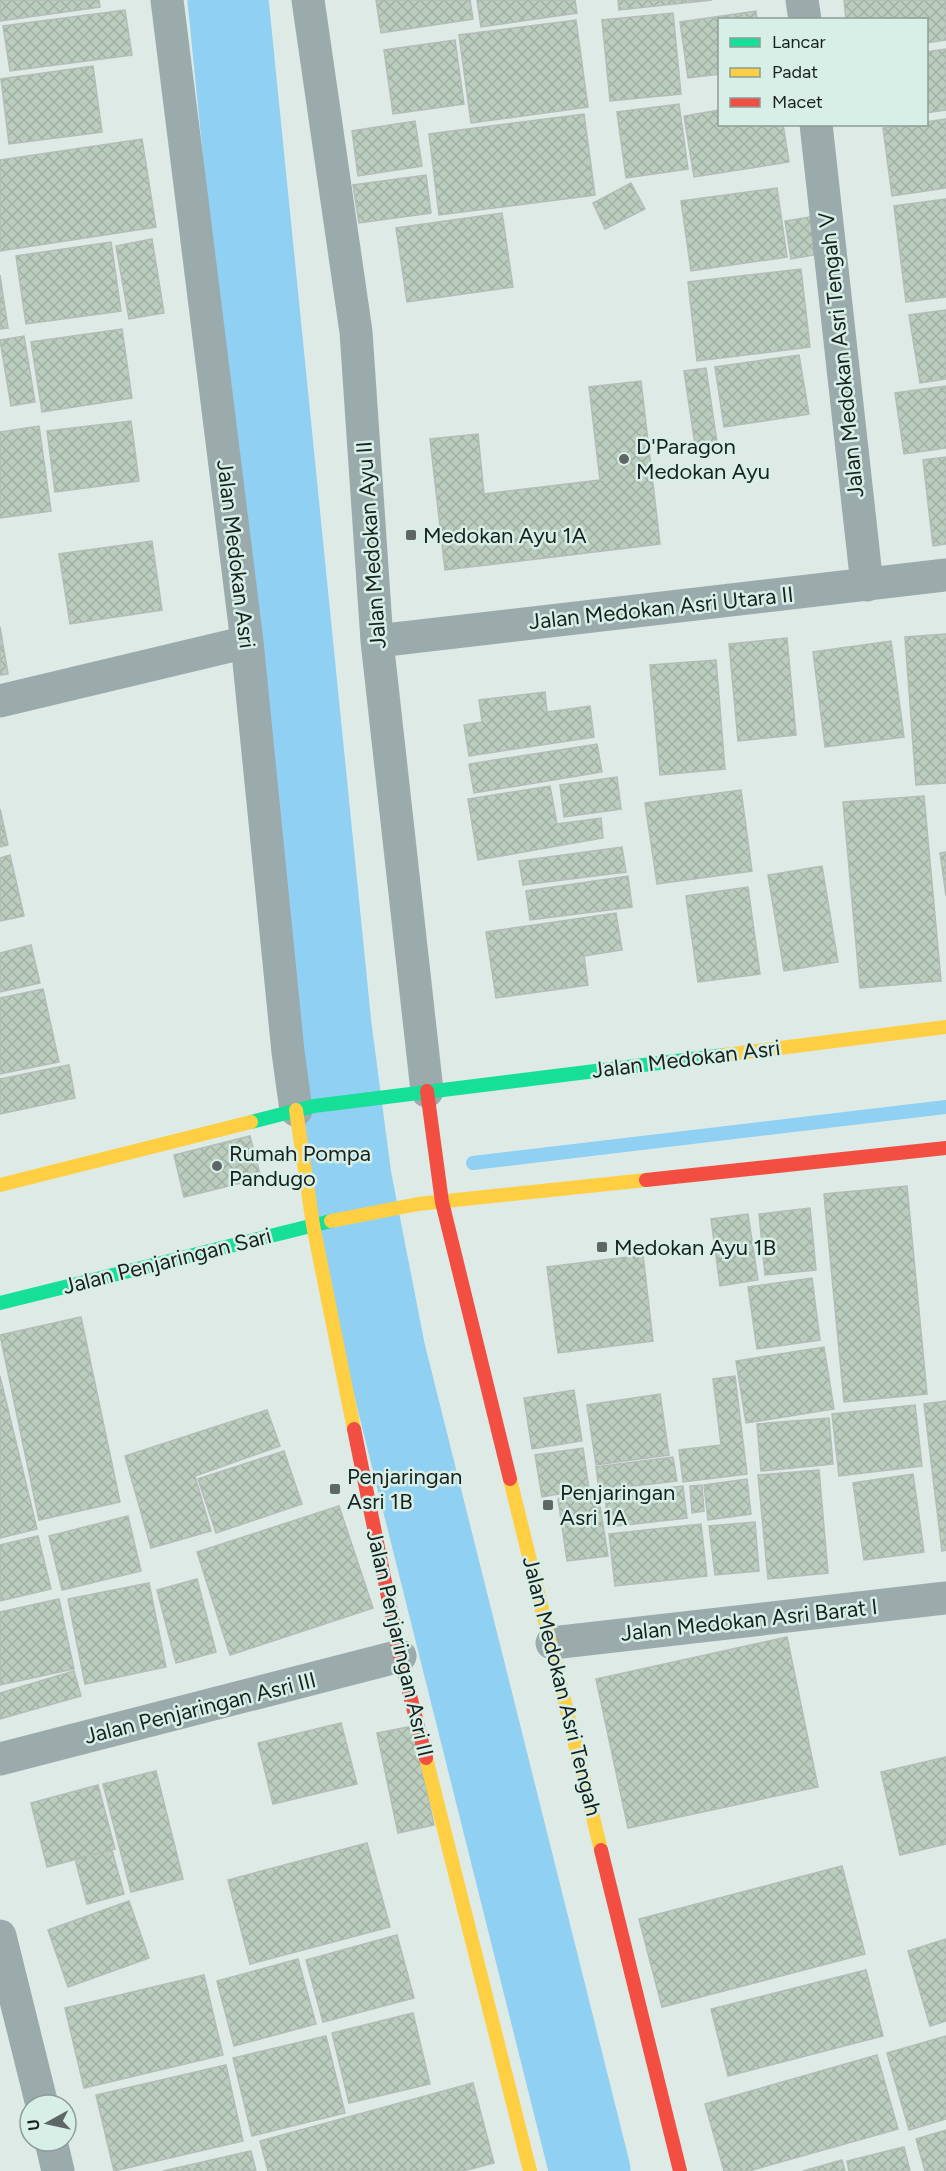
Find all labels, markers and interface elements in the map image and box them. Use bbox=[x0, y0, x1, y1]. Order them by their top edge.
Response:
legend bbox=[718, 18, 928, 126]
text: Lancar bbox=[772, 31, 826, 53]
text: Padat bbox=[772, 61, 818, 83]
text: Macet bbox=[772, 91, 823, 113]
street label: Jalan Medokan Asri Tengah V bbox=[812, 210, 869, 499]
place label: D'Paragon Medokan Ayu bbox=[636, 433, 770, 485]
street label: Jalan Medokan Ayu II bbox=[350, 440, 392, 650]
marker: D'Paragon Medokan Ayu bbox=[617, 452, 631, 466]
street label: Jalan Medokan Asri bbox=[211, 458, 261, 650]
place label: Medokan Ayu 1A bbox=[423, 522, 587, 549]
marker: Medokan Ayu 1A bbox=[404, 528, 418, 542]
street label: Jalan Medokan Asri Utara II bbox=[527, 581, 795, 635]
street label: Jalan Medokan Asri bbox=[590, 1034, 782, 1084]
place label: Rumah Pompa Pandugo bbox=[229, 1140, 371, 1192]
marker: Rumah Pompa Pandugo bbox=[210, 1159, 224, 1173]
street label: Jalan Penjaringan Sari bbox=[60, 1222, 274, 1300]
place label: Medokan Ayu 1B bbox=[614, 1234, 776, 1261]
marker: Medokan Ayu 1B bbox=[595, 1240, 609, 1254]
place label: Penjaringan Asri 1B bbox=[347, 1463, 462, 1515]
place label: Penjaringan Asri 1A bbox=[560, 1479, 675, 1531]
marker: Penjaringan Asri 1B bbox=[328, 1482, 342, 1496]
marker: Penjaringan Asri 1A bbox=[541, 1498, 555, 1512]
street label: Jalan Penjaringan Asri II bbox=[361, 1527, 439, 1759]
street label: Jalan Medokan Asri Tengah bbox=[517, 1553, 607, 1819]
street label: Jalan Medokan Asri Barat I bbox=[619, 1593, 879, 1647]
street label: Jalan Penjaringan Asri III bbox=[81, 1666, 319, 1750]
north arrow bbox=[18, 2093, 78, 2153]
text: U bbox=[23, 2118, 44, 2132]

